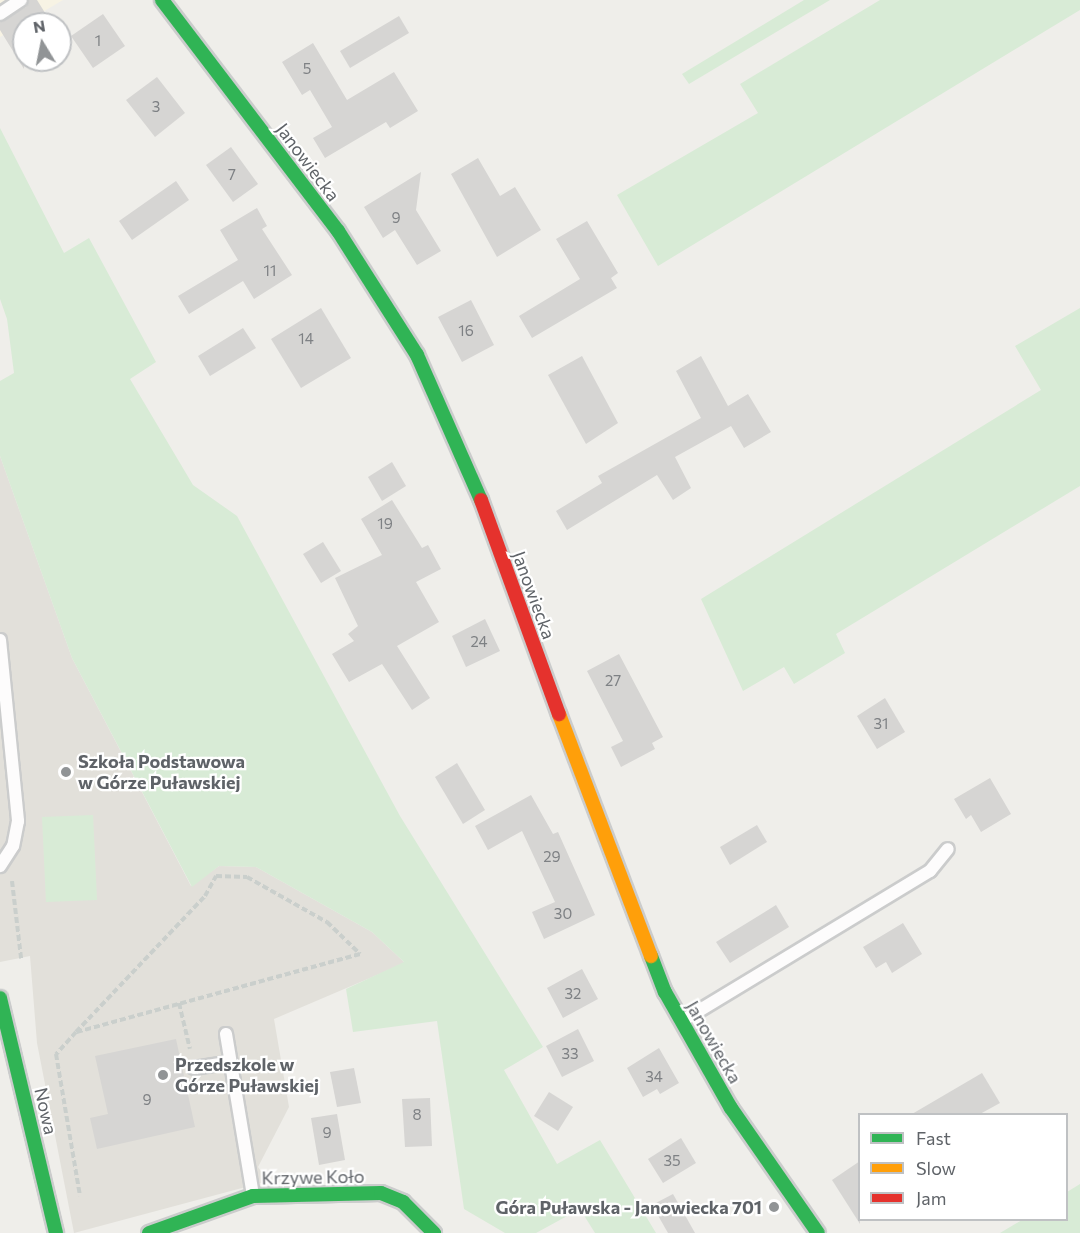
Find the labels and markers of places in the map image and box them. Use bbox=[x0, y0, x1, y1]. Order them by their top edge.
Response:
place label: Szkoła Podstawowa w Górze Puławskiej bbox=[78, 751, 245, 794]
marker: Szkoła Podstawowa w Górze Puławskiej bbox=[59, 765, 73, 779]
place label: Przedszkole w Górze Puławskiej bbox=[175, 1054, 319, 1096]
marker: Przedszkole w Górze Puławskiej bbox=[156, 1068, 170, 1082]
place label: Góra Puławska - Janowiecka 701 bbox=[495, 1196, 762, 1218]
marker: Góra Puławska - Janowiecka 701 bbox=[767, 1200, 781, 1214]

